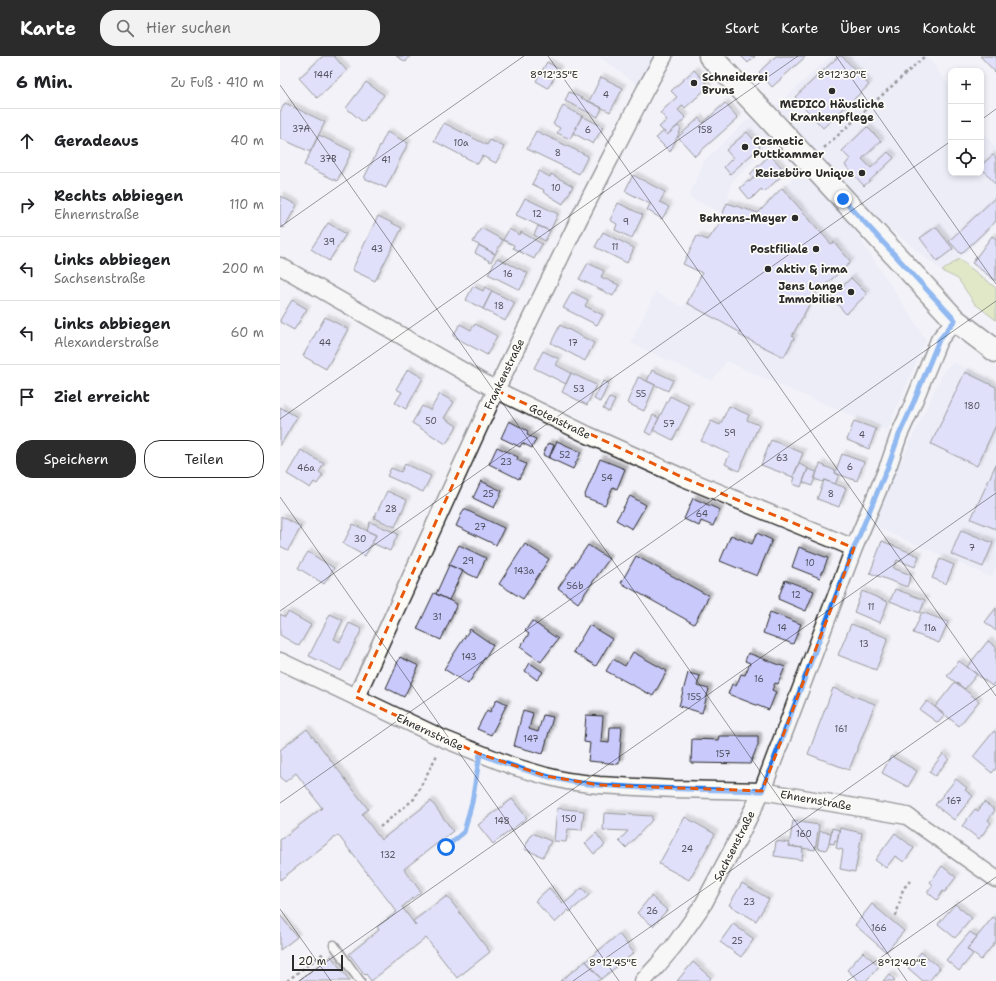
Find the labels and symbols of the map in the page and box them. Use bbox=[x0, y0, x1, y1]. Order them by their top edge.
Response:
text: 8°12'35"E bbox=[530, 68, 578, 81]
text: 8°12'30"E bbox=[817, 68, 867, 81]
house number: 144f bbox=[314, 69, 333, 81]
place label: Schneiderei Bruns bbox=[702, 70, 768, 98]
marker: Schneiderei Bruns bbox=[689, 78, 699, 88]
marker: MEDICO Häusliche Krankenpflege bbox=[827, 86, 837, 96]
house number: 4 bbox=[603, 89, 609, 101]
place label: MEDICO Häusliche Krankenpflege bbox=[780, 97, 885, 125]
house number: 37A bbox=[292, 123, 310, 135]
house number: 6 bbox=[585, 124, 591, 136]
house number: 158 bbox=[697, 124, 713, 136]
place label: Cosmetic Puttkammer bbox=[753, 134, 824, 162]
house number: 10a bbox=[453, 137, 469, 149]
marker: Cosmetic Puttkammer bbox=[740, 142, 750, 152]
house number: 8 bbox=[555, 147, 561, 159]
house number: 37B bbox=[319, 153, 337, 165]
house number: 41 bbox=[381, 154, 391, 166]
place label: Reisebüro Unique bbox=[755, 166, 854, 181]
marker: Reisebüro Unique bbox=[857, 168, 867, 178]
house number: 10 bbox=[551, 182, 561, 194]
route end bbox=[834, 190, 852, 208]
house number: 12 bbox=[532, 208, 542, 220]
place label: Behrens-Meyer bbox=[700, 211, 787, 226]
marker: Behrens-Meyer bbox=[790, 213, 800, 223]
house number: 9 bbox=[623, 216, 629, 228]
house number: 39 bbox=[323, 236, 335, 248]
house number: 11 bbox=[611, 241, 619, 253]
place label: Postfiliale bbox=[750, 242, 808, 257]
house number: 43 bbox=[371, 243, 383, 255]
marker: Postfiliale bbox=[811, 244, 821, 254]
place label: aktiv & irma bbox=[776, 262, 848, 277]
marker: aktiv & irma bbox=[763, 264, 773, 274]
house number: 16 bbox=[503, 268, 513, 280]
place label: Jens Lange Immobilien bbox=[778, 279, 844, 307]
marker: Jens Lange Immobilien bbox=[846, 287, 856, 297]
house number: 18 bbox=[494, 300, 504, 312]
street label: Frankenstraße bbox=[481, 336, 528, 412]
house number: 44 bbox=[319, 337, 331, 349]
house number: 17 bbox=[568, 337, 578, 349]
house number: 53 bbox=[573, 383, 585, 395]
house number: 55 bbox=[636, 388, 646, 400]
street label: Gotenstraße bbox=[526, 400, 593, 443]
house number: 180 bbox=[964, 400, 980, 412]
house number: 50 bbox=[425, 415, 437, 427]
house number: 57 bbox=[663, 418, 675, 430]
house number: 59 bbox=[724, 427, 736, 439]
house number: 4 bbox=[859, 429, 865, 441]
house number: 52 bbox=[559, 449, 571, 461]
house number: 63 bbox=[776, 452, 788, 464]
house number: 23 bbox=[500, 456, 512, 468]
house number: 6 bbox=[847, 461, 853, 473]
house number: 46a bbox=[297, 462, 315, 474]
house number: 54 bbox=[601, 472, 613, 484]
house number: 25 bbox=[482, 488, 494, 500]
house number: 8 bbox=[828, 488, 834, 500]
house number: 28 bbox=[385, 503, 397, 515]
house number: 64 bbox=[696, 508, 708, 520]
house number: 27 bbox=[474, 521, 486, 533]
house number: 30 bbox=[354, 533, 366, 545]
house number: 7 bbox=[969, 542, 975, 554]
house number: 29 bbox=[462, 555, 474, 567]
house number: 10 bbox=[805, 557, 815, 569]
house number: 143a bbox=[514, 565, 535, 577]
house number: 56b bbox=[567, 580, 583, 592]
house number: 12 bbox=[791, 589, 801, 601]
house number: 11 bbox=[867, 601, 875, 613]
house number: 31 bbox=[432, 611, 442, 623]
house number: 14 bbox=[777, 622, 787, 634]
house number: 11a bbox=[924, 622, 937, 634]
house number: 13 bbox=[859, 638, 869, 650]
house number: 143 bbox=[461, 651, 477, 663]
house number: 16 bbox=[754, 673, 764, 685]
house number: 155 bbox=[687, 691, 701, 703]
street label: Ehnernstraße bbox=[394, 710, 466, 755]
house number: 161 bbox=[835, 723, 847, 735]
house number: 147 bbox=[523, 733, 539, 745]
house number: 157 bbox=[716, 748, 730, 760]
street label: Ehnernstraße bbox=[779, 787, 853, 814]
house number: 167 bbox=[946, 795, 962, 807]
street label: Sachsenstraße bbox=[710, 808, 759, 884]
house number: 150 bbox=[561, 813, 577, 825]
house number: 148 bbox=[494, 815, 510, 827]
house number: 160 bbox=[796, 828, 812, 840]
route start bbox=[437, 838, 455, 856]
house number: 24 bbox=[681, 843, 693, 855]
house number: 132 bbox=[380, 849, 396, 861]
house number: 23 bbox=[743, 896, 755, 908]
house number: 26 bbox=[646, 905, 658, 917]
house number: 166 bbox=[871, 922, 887, 934]
house number: 25 bbox=[731, 935, 743, 947]
scale bar bbox=[292, 953, 343, 972]
text: 8°12'45"E bbox=[589, 956, 637, 969]
text: 8°12'40"E bbox=[877, 956, 927, 969]

